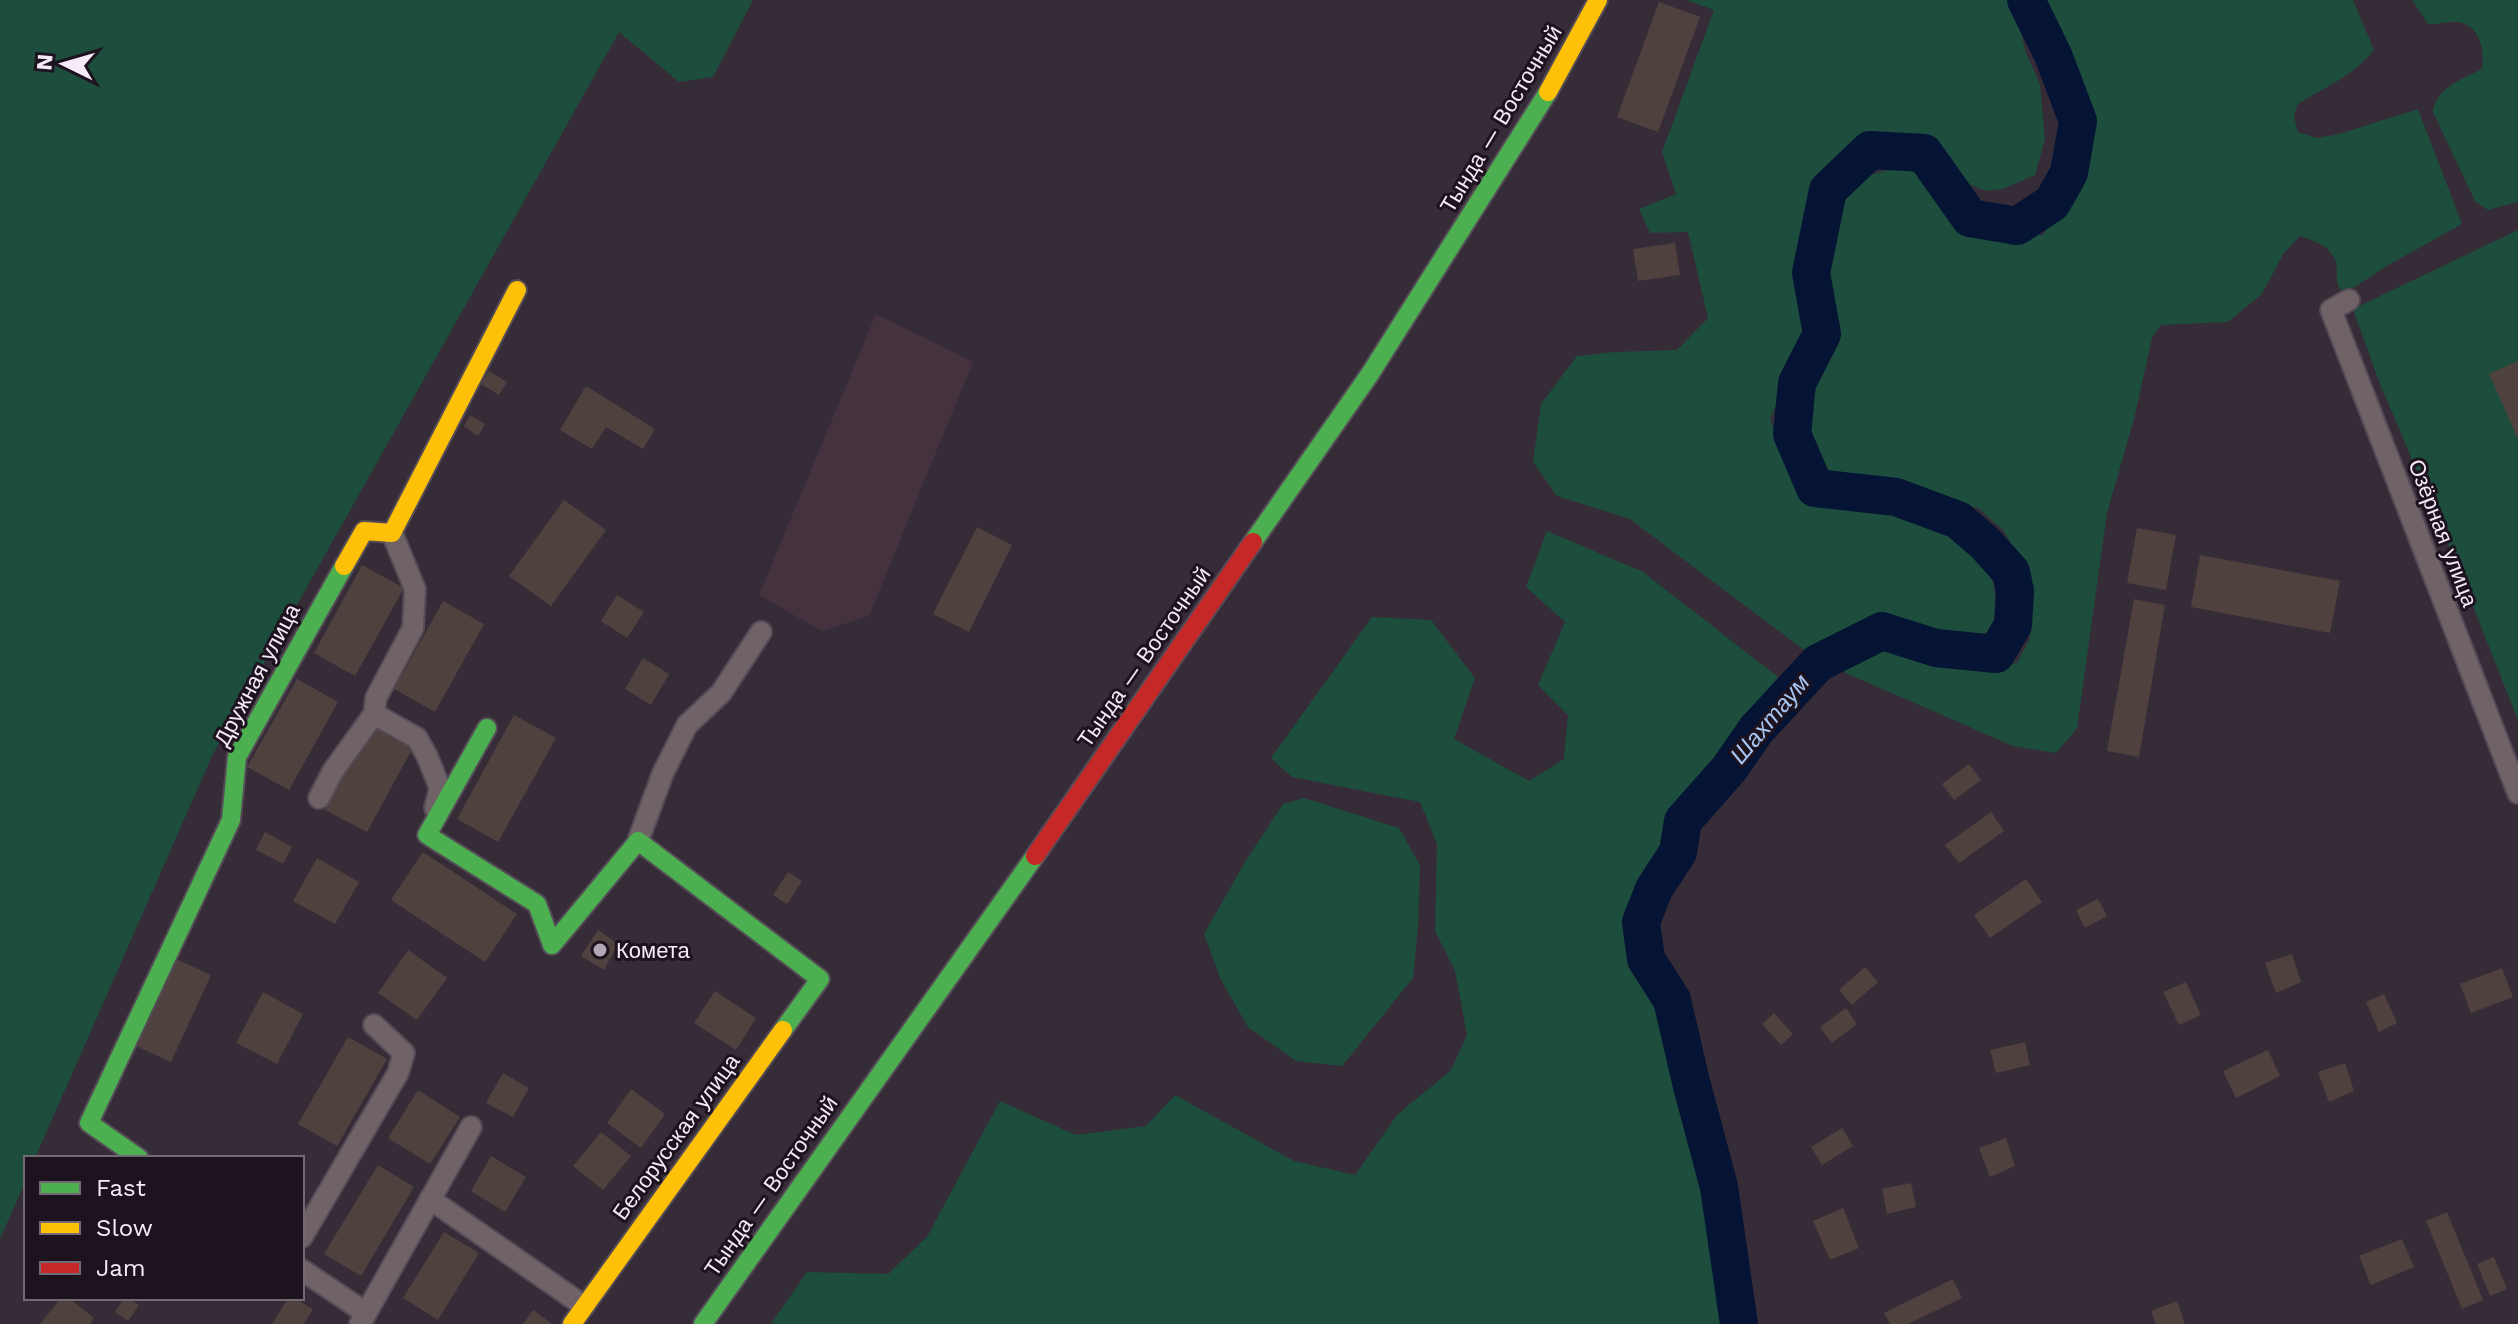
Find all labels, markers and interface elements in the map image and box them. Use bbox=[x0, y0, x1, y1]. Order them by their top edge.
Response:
street label: Тында — Восточный bbox=[1435, 21, 1567, 217]
north arrow bbox=[24, 24, 104, 104]
text: N bbox=[31, 53, 58, 72]
street label: Озёрная улица bbox=[2403, 456, 2483, 611]
street label: Тында — Восточный bbox=[1072, 562, 1216, 752]
street label: Дружная улица bbox=[209, 599, 305, 750]
water label: Шахтаум bbox=[1725, 669, 1815, 769]
place label: Комета bbox=[616, 938, 691, 963]
marker: Комета bbox=[591, 941, 609, 959]
street label: Белорусская улица bbox=[608, 1049, 745, 1225]
street label: Тында — Восточный bbox=[699, 1091, 843, 1281]
legend bbox=[24, 1156, 304, 1300]
text: Fast bbox=[96, 1174, 146, 1202]
text: Slow bbox=[96, 1214, 153, 1242]
text: Jam bbox=[96, 1254, 146, 1282]

